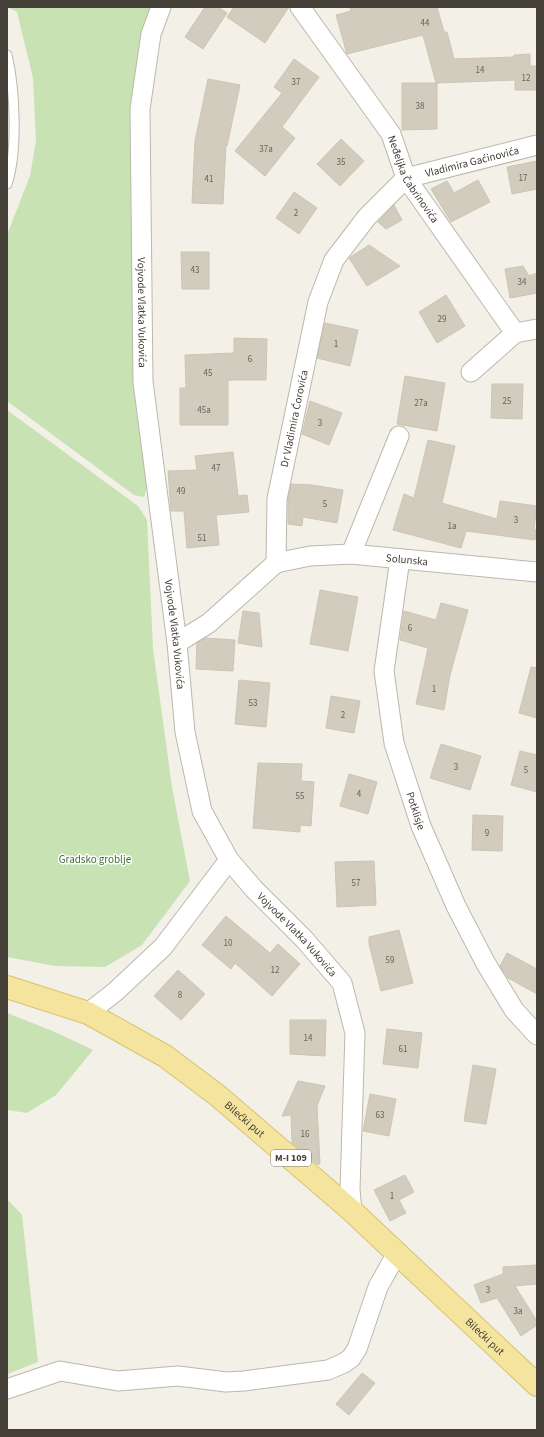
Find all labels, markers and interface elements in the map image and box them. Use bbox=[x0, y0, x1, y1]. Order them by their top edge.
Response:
house number: 44 bbox=[421, 17, 430, 30]
house number: 14 bbox=[476, 64, 485, 77]
house number: 12 bbox=[522, 72, 531, 85]
house number: 37 bbox=[292, 76, 301, 89]
house number: 38 bbox=[416, 100, 425, 113]
street label: Neđeljka Čabrinovića bbox=[385, 133, 443, 226]
street label: Vladimira Gaćinovića bbox=[423, 142, 520, 180]
house number: 37а bbox=[259, 143, 273, 156]
house number: 35 bbox=[337, 156, 346, 169]
house number: 17 bbox=[519, 172, 528, 185]
house number: 41 bbox=[205, 173, 213, 186]
house number: 2 bbox=[294, 207, 299, 220]
street label: Vojvode Vlatka Vukovića bbox=[134, 257, 150, 368]
house number: 43 bbox=[191, 264, 200, 277]
house number: 34 bbox=[518, 276, 527, 289]
house number: 29 bbox=[438, 313, 447, 326]
house number: 1 bbox=[334, 338, 338, 351]
house number: 6 bbox=[248, 353, 253, 366]
house number: 45 bbox=[204, 367, 213, 380]
street label: Dr Vladimira Ćorovića bbox=[276, 368, 311, 468]
house number: 25 bbox=[503, 395, 512, 408]
house number: 27a bbox=[414, 397, 428, 410]
house number: 45a bbox=[197, 404, 211, 417]
house number: 3 bbox=[318, 417, 323, 430]
house number: 47 bbox=[212, 462, 221, 475]
house number: 49 bbox=[177, 485, 186, 498]
house number: 5 bbox=[323, 498, 328, 511]
house number: 3 bbox=[514, 514, 519, 527]
house number: 1a bbox=[447, 520, 457, 533]
house number: 51 bbox=[198, 532, 206, 545]
street label: Solunska bbox=[385, 550, 429, 569]
street label: Vojvode Vlatka Vukovića bbox=[161, 578, 189, 690]
house number: 6 bbox=[408, 622, 413, 635]
house number: 1 bbox=[432, 683, 436, 696]
house number: 53 bbox=[249, 697, 258, 710]
house number: 2 bbox=[341, 709, 346, 722]
house number: 3 bbox=[454, 761, 459, 774]
house number: 5 bbox=[524, 764, 529, 777]
house number: 4 bbox=[357, 788, 362, 801]
house number: 55 bbox=[296, 790, 305, 803]
street label: Potklisje bbox=[403, 790, 429, 833]
house number: 9 bbox=[485, 827, 490, 840]
park label: Gradsko groblje bbox=[59, 852, 132, 867]
house number: 57 bbox=[352, 877, 361, 890]
street label: Vojvode Vlatka Vukovića bbox=[254, 889, 341, 980]
house number: 10 bbox=[224, 937, 233, 950]
house number: 59 bbox=[386, 954, 395, 967]
house number: 12 bbox=[271, 964, 280, 977]
house number: 8 bbox=[178, 989, 183, 1002]
house number: 14 bbox=[304, 1032, 313, 1045]
house number: 61 bbox=[399, 1043, 407, 1056]
street label: Bilećki put bbox=[222, 1097, 268, 1141]
house number: 63 bbox=[376, 1109, 385, 1122]
house number: 16 bbox=[301, 1128, 310, 1141]
road number: M-I 109 bbox=[271, 1150, 311, 1166]
house number: 1 bbox=[390, 1190, 394, 1203]
house number: 3 bbox=[486, 1284, 491, 1297]
house number: 3а bbox=[513, 1305, 523, 1318]
street label: Bilećki put bbox=[462, 1314, 508, 1359]

